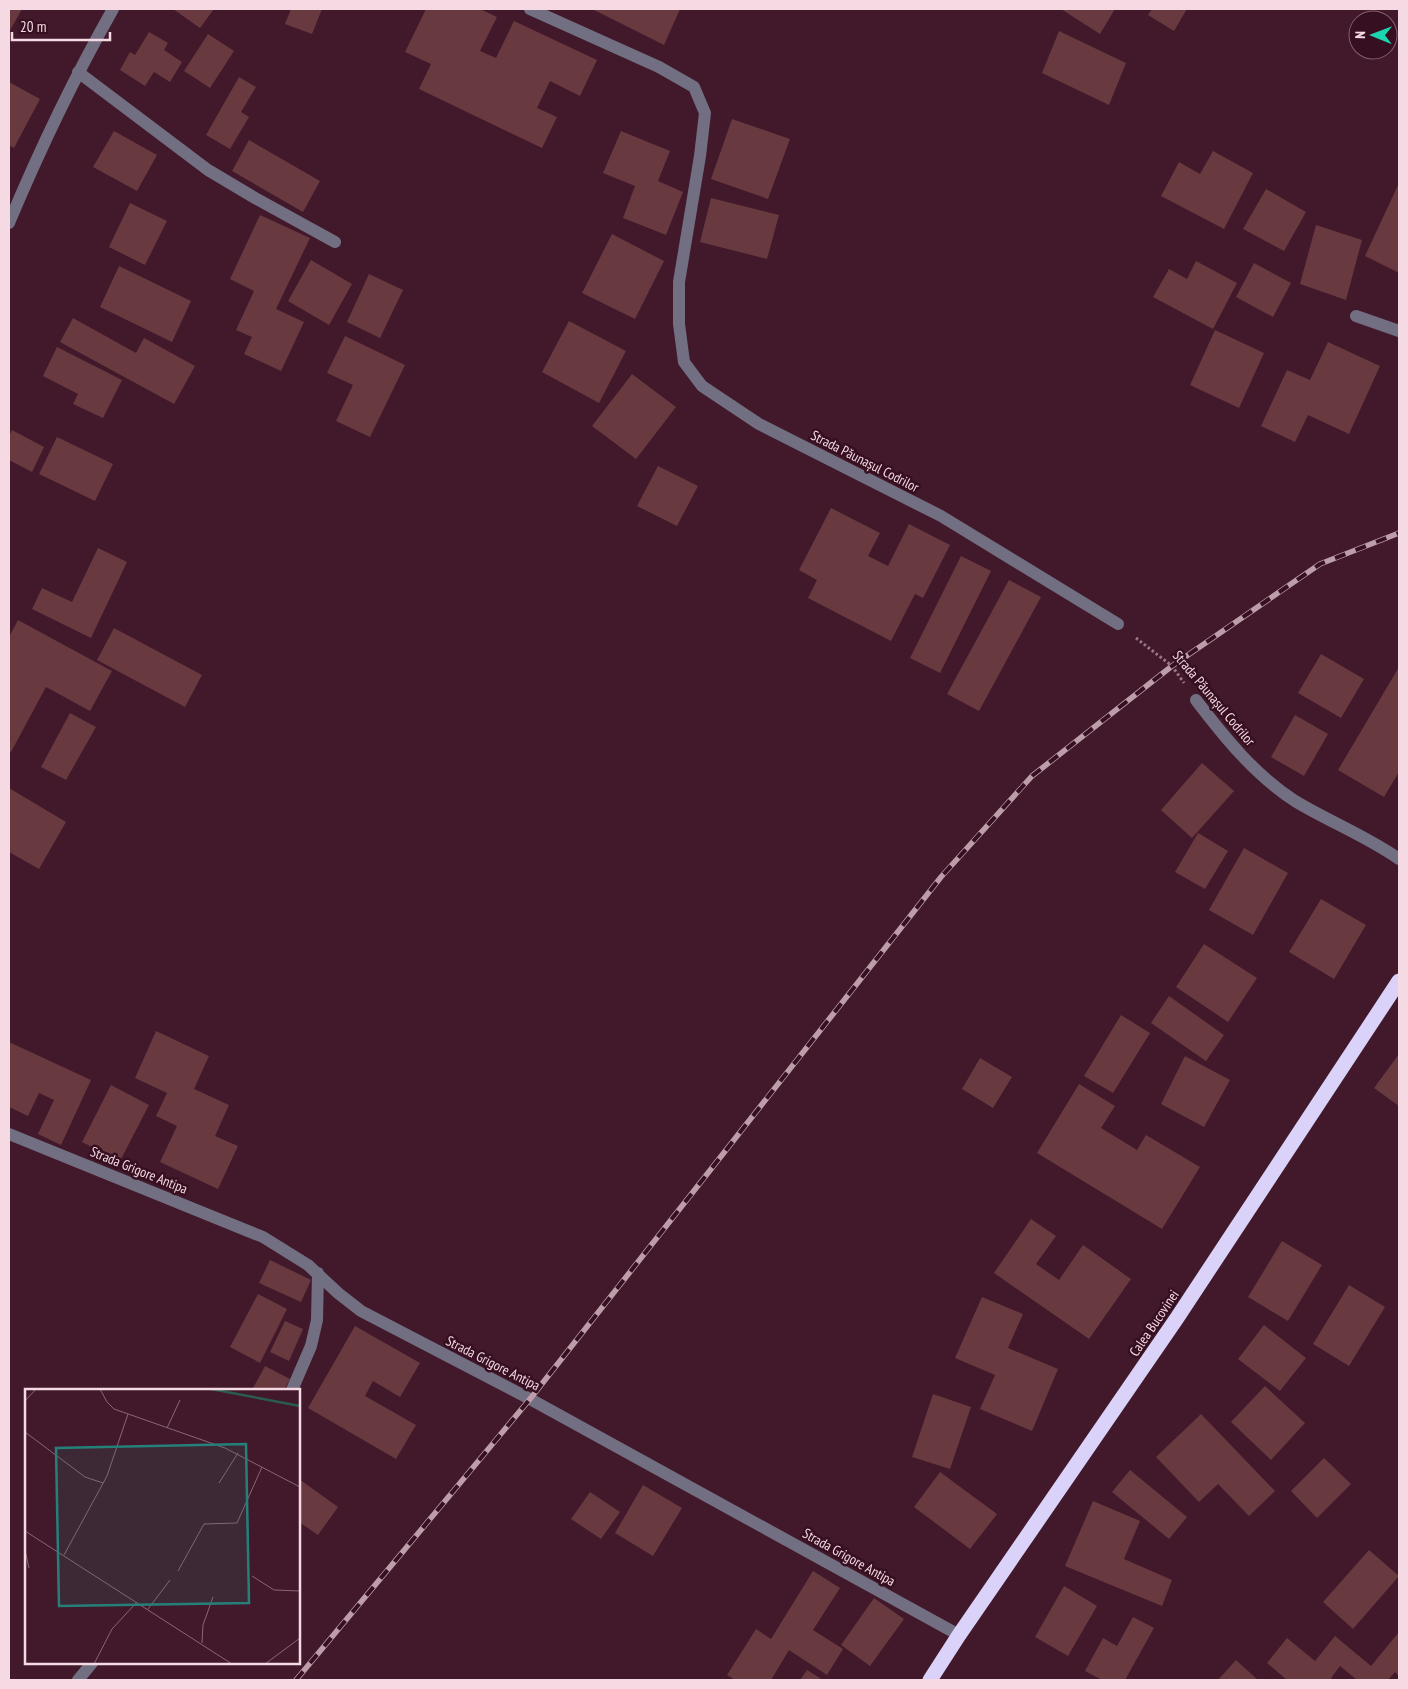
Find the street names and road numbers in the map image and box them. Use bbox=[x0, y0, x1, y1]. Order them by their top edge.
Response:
street label: Strada Păunașul Codrilor bbox=[808, 426, 922, 496]
street label: Strada Păunașul Codrilor bbox=[1169, 647, 1259, 749]
street label: Strada Grigore Antipa bbox=[88, 1142, 190, 1198]
street label: Calea Bucovinei bbox=[1125, 1286, 1183, 1360]
street label: Strada Grigore Antipa bbox=[443, 1332, 543, 1394]
street label: Strada Grigore Antipa bbox=[799, 1524, 899, 1590]

